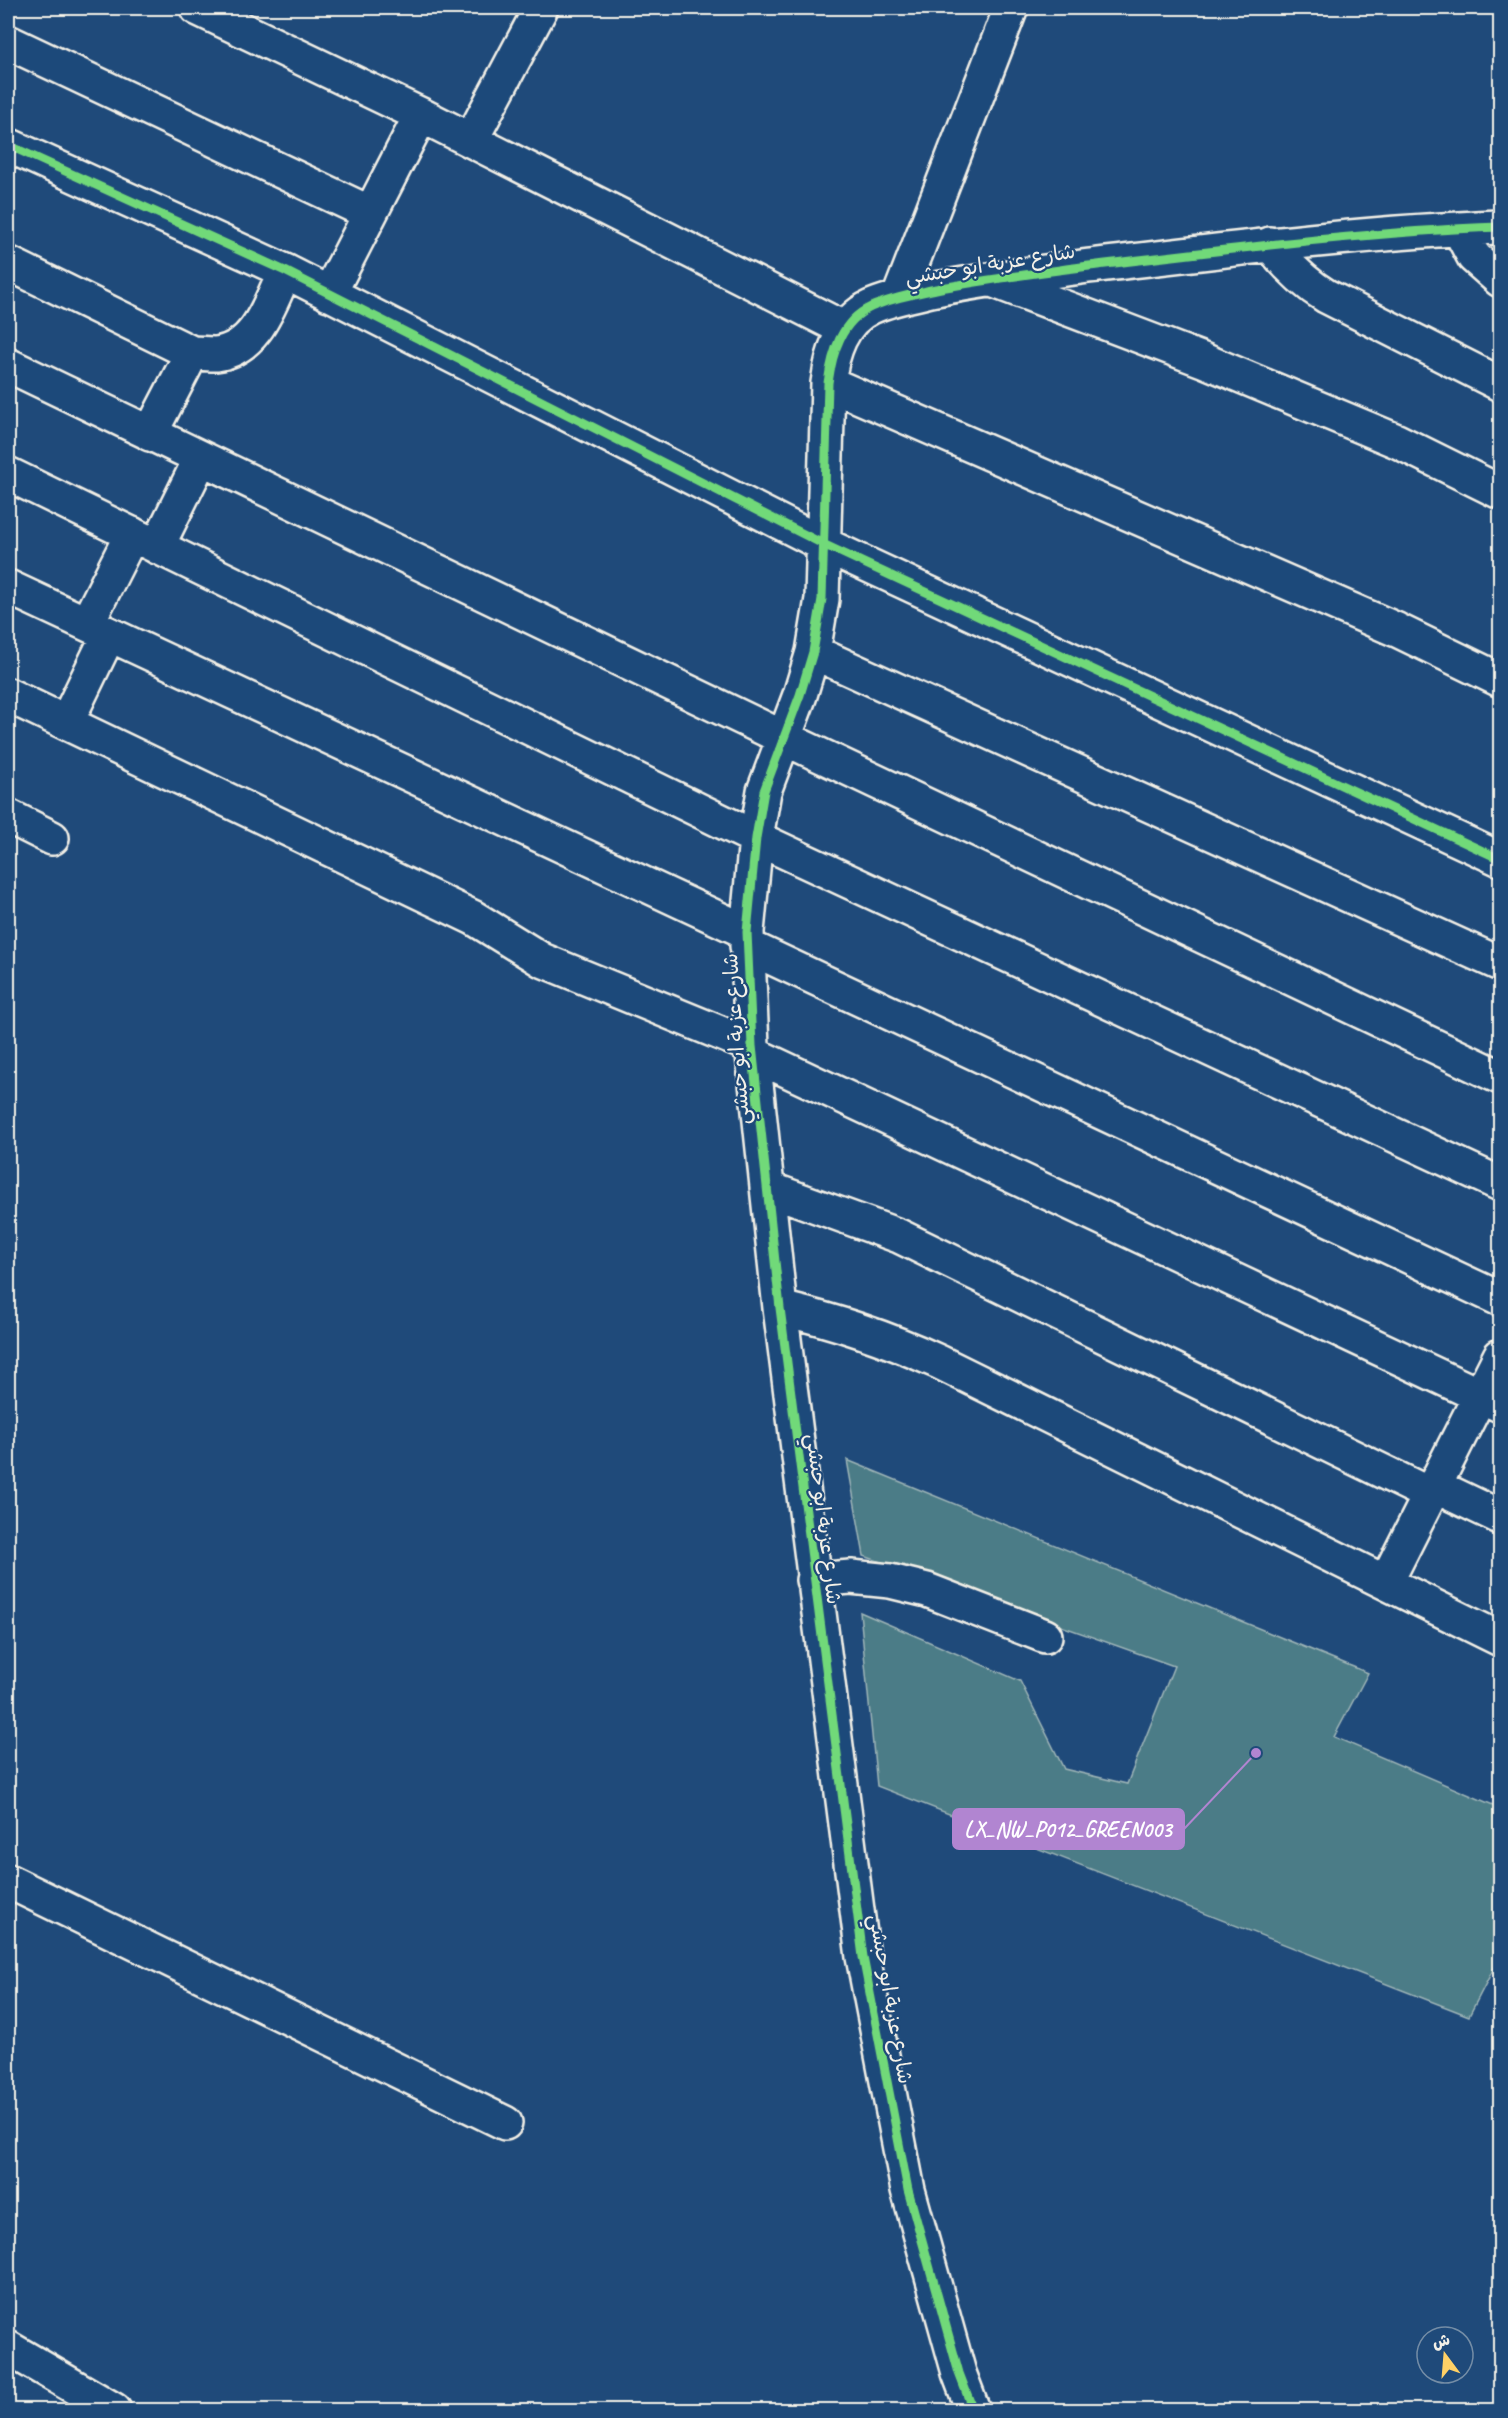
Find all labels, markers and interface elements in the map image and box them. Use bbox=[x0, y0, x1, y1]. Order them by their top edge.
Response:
street label: شارع عزبة ابو حبشي bbox=[903, 238, 1078, 296]
street label: شارع عزبة ابو حبشي bbox=[717, 952, 761, 1126]
street label: شارع عزبة ابو حبشي bbox=[795, 1432, 847, 1607]
callout: LX_NW_P012_GREEN003 bbox=[953, 1809, 1184, 1849]
text: LX_NW_P012_GREEN003 bbox=[964, 1816, 1174, 1844]
street label: شارع عزبة ابو حبشي bbox=[857, 1912, 919, 2087]
north arrow bbox=[1415, 2325, 1475, 2385]
text: ش bbox=[1430, 2330, 1452, 2354]

